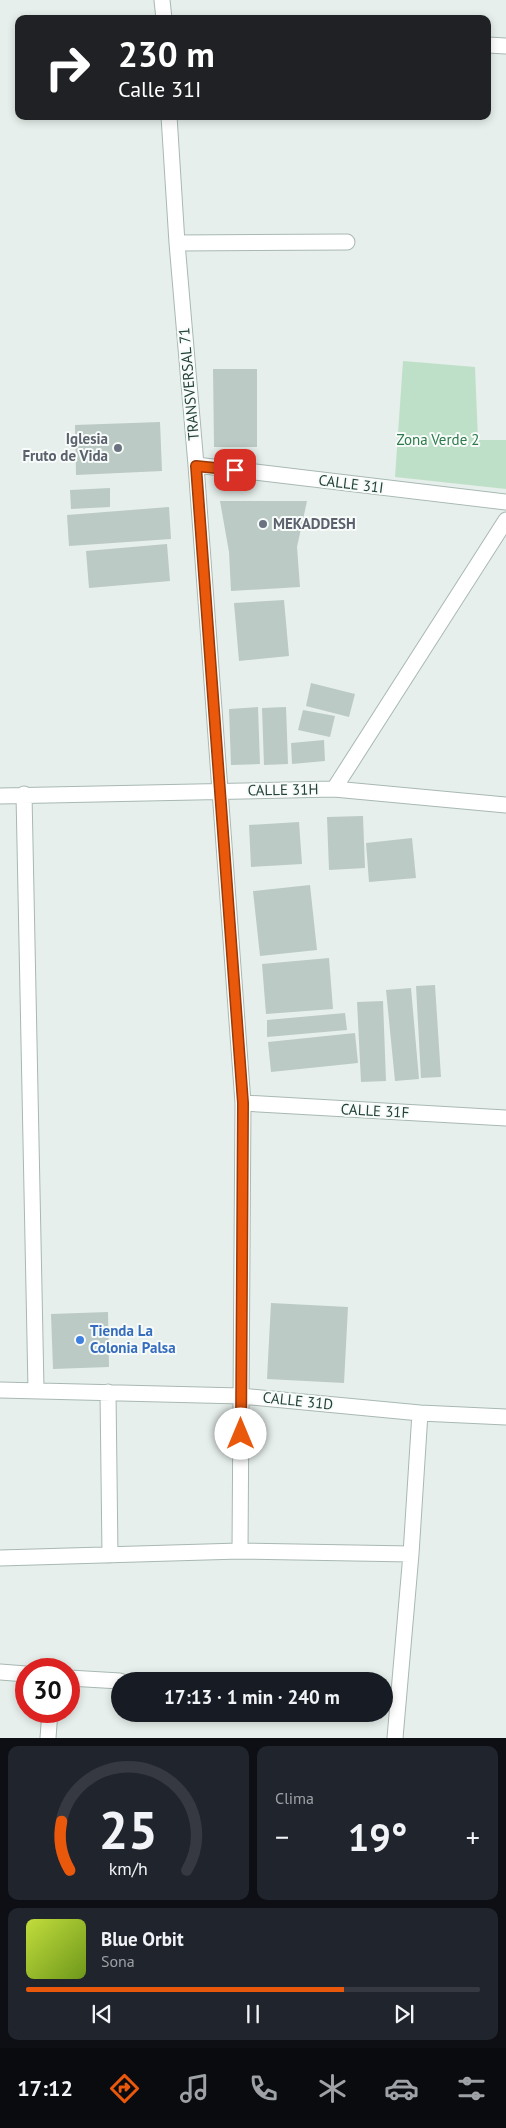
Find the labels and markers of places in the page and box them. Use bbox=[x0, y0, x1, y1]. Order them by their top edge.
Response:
place label: Iglesia Fruto de Vida bbox=[22, 429, 108, 465]
marker: Iglesia Fruto de Vida bbox=[112, 442, 124, 454]
pin bbox=[214, 449, 256, 491]
place label: MEKADDESH bbox=[273, 514, 356, 533]
marker: MEKADDESH bbox=[257, 518, 269, 530]
place label: Tienda La Colonia Palsa bbox=[90, 1321, 176, 1357]
marker: Tienda La Colonia Palsa bbox=[74, 1334, 86, 1346]

